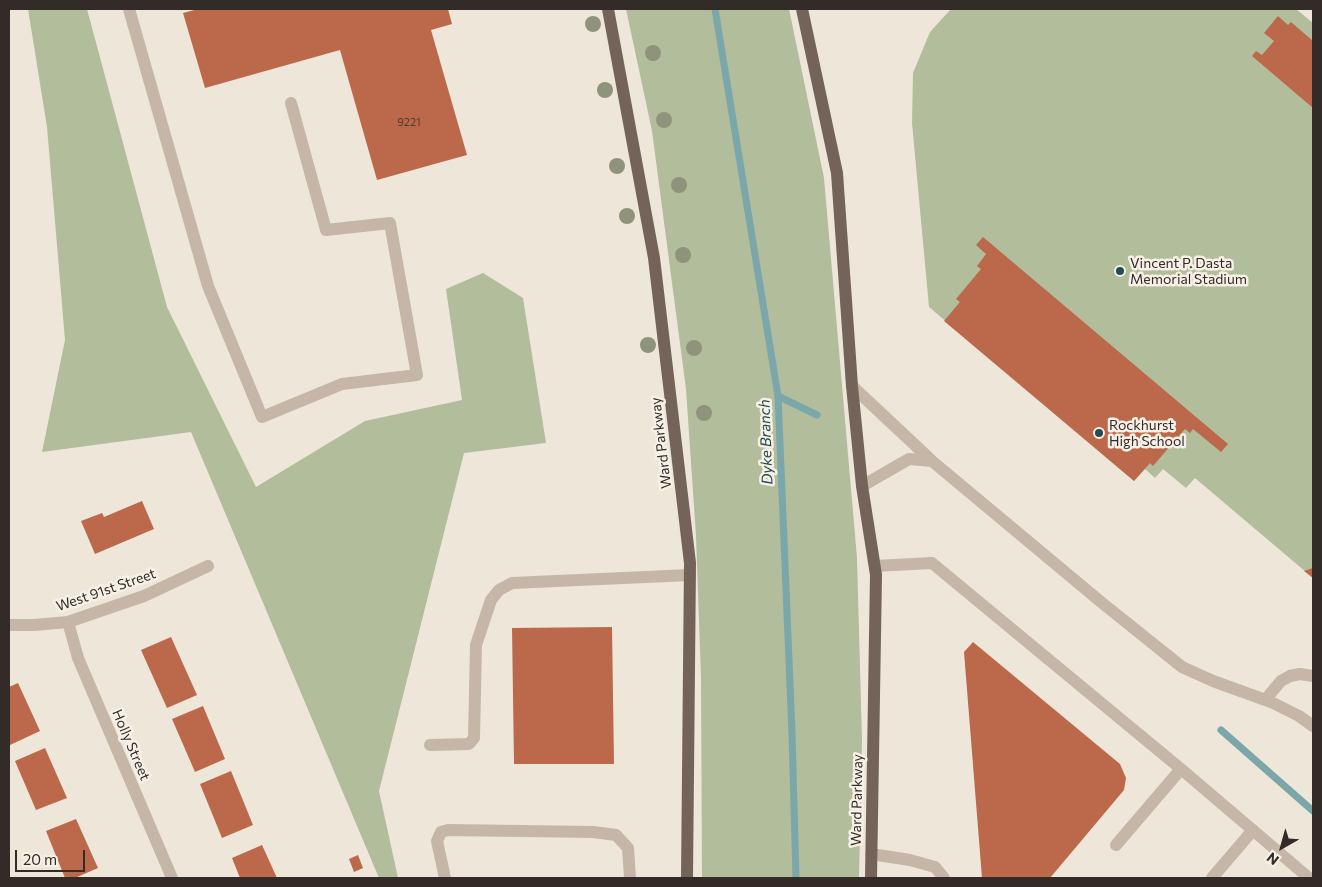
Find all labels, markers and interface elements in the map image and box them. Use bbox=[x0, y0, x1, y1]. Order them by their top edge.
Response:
house number: 9221 bbox=[397, 115, 421, 129]
place label: Vincent P. Dasta Memorial Stadium bbox=[1130, 255, 1247, 288]
marker: Vincent P. Dasta Memorial Stadium bbox=[1114, 265, 1126, 277]
street label: Ward Parkway bbox=[647, 396, 675, 490]
water label: Dyke Branch bbox=[756, 399, 776, 485]
place label: Rockhurst High School bbox=[1109, 417, 1185, 450]
marker: Rockhurst High School bbox=[1093, 427, 1105, 439]
street label: West 91st Street bbox=[54, 565, 158, 615]
street label: Holly Street bbox=[109, 707, 153, 783]
street label: Ward Parkway bbox=[848, 754, 866, 846]
north arrow bbox=[1257, 822, 1307, 872]
scale bar bbox=[18, 840, 88, 872]
text: N bbox=[1263, 849, 1282, 869]
text: 20 m bbox=[23, 850, 57, 868]

